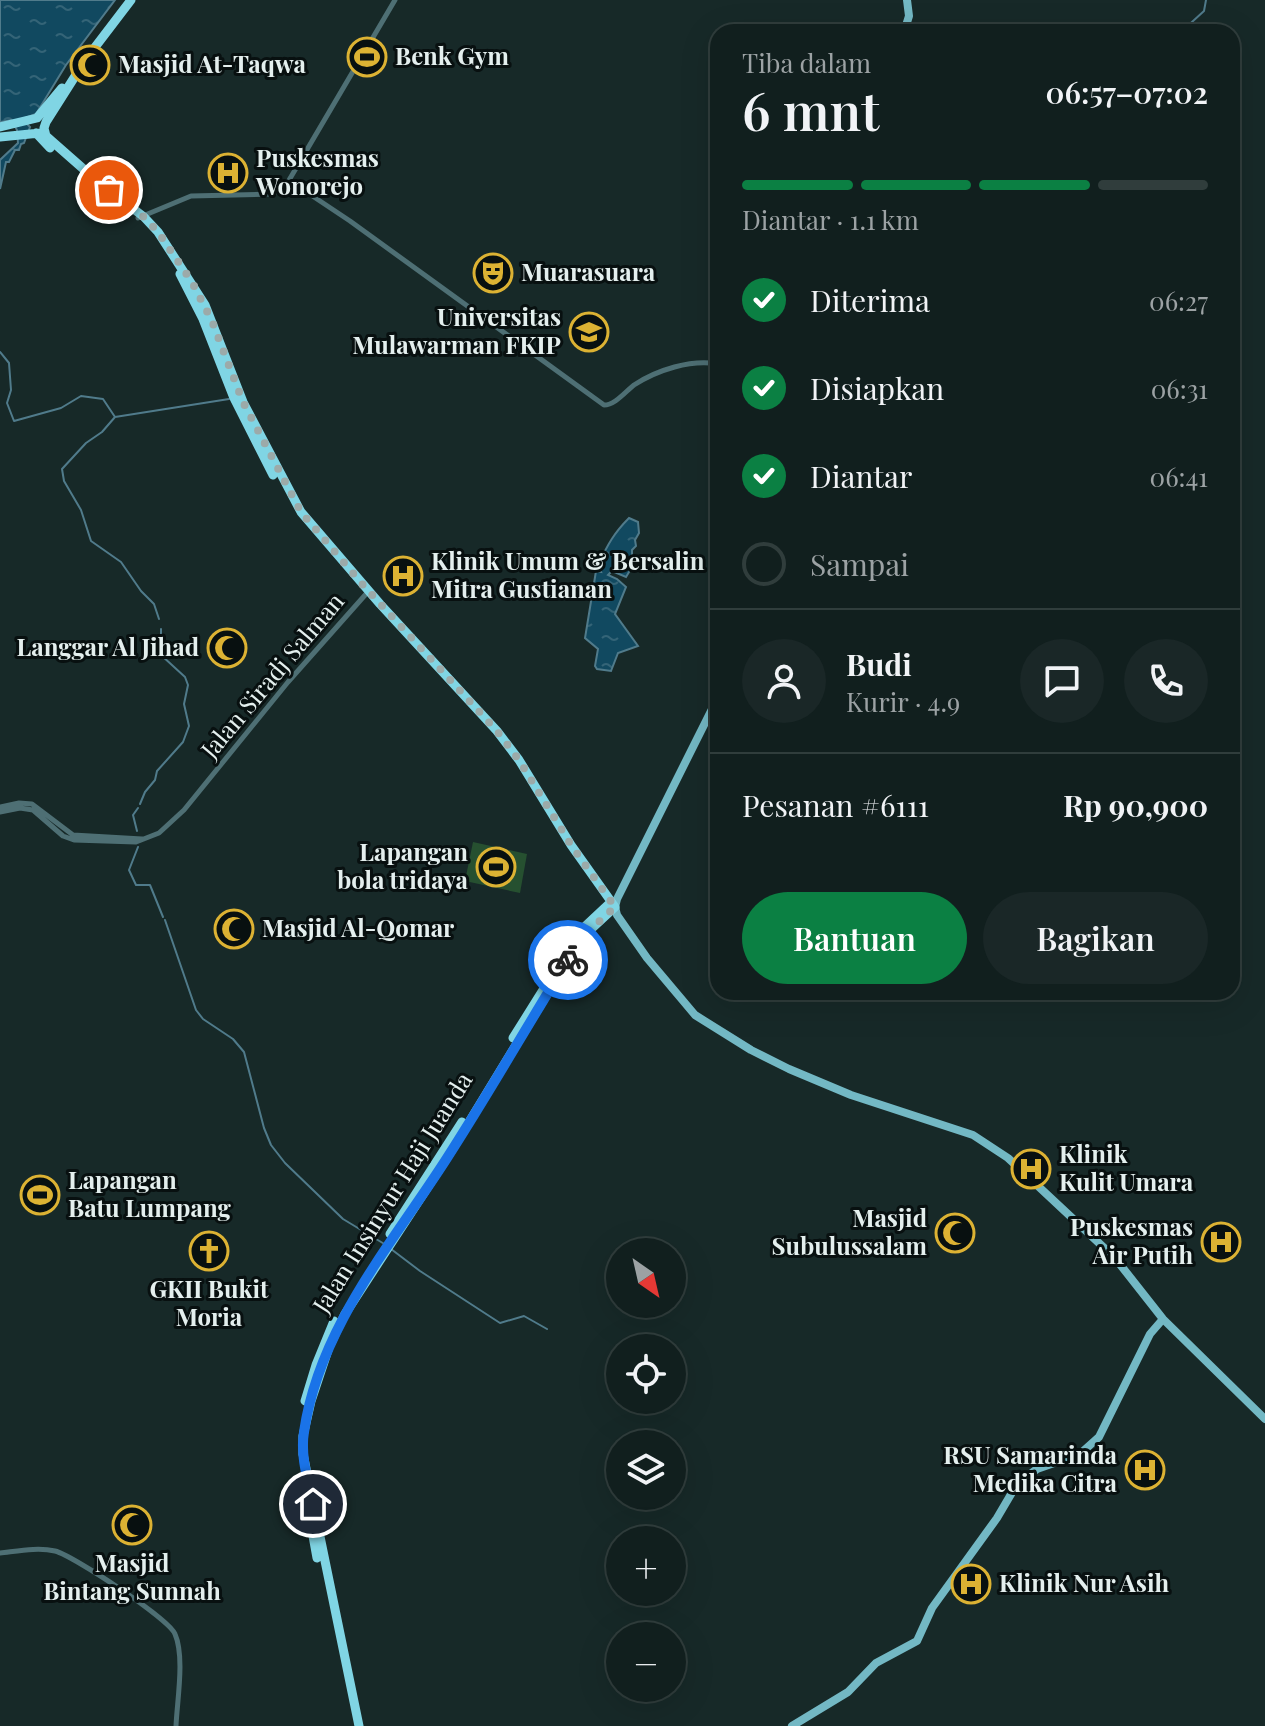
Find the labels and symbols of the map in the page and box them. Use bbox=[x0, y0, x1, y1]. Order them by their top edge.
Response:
sports icon: Benk Gym bbox=[346, 36, 388, 78]
place label: Benk Gym bbox=[395, 39, 509, 71]
mosque icon: Masjid At-Taqwa bbox=[69, 44, 111, 86]
place label: Masjid At-Taqwa bbox=[118, 47, 306, 79]
place label: Puskesmas Wonorejo bbox=[255, 141, 379, 201]
hospital icon: Puskesmas Wonorejo bbox=[207, 152, 249, 194]
pin bbox=[75, 156, 143, 224]
theatre icon: Muarasuara bbox=[472, 252, 514, 294]
place label: Muarasuara bbox=[521, 255, 656, 287]
place label: Universitas Mulawarman FKIP bbox=[352, 300, 561, 360]
school or university icon: Universitas Mulawarman FKIP bbox=[568, 311, 610, 353]
place label: Klinik Umum & Bersalin Mitra Gustianan bbox=[431, 544, 705, 604]
hospital icon: Klinik Umum & Bersalin Mitra Gustianan bbox=[382, 555, 424, 597]
street label: Jalan Siradj Salman bbox=[192, 585, 350, 765]
mosque icon: Langgar Al Jihad bbox=[206, 627, 248, 669]
place label: Langgar Al Jihad bbox=[17, 630, 199, 662]
place label: Lapangan bola tridaya bbox=[337, 835, 469, 895]
sports icon: Lapangan bola tridaya bbox=[475, 846, 517, 888]
mosque icon: Masjid Al-Qomar bbox=[213, 908, 255, 950]
place label: Masjid Al-Qomar bbox=[262, 911, 455, 943]
courier bbox=[528, 920, 608, 1000]
street label: Jalan Insinyur Haji Juanda bbox=[304, 1066, 479, 1319]
place label: Klinik Kulit Umara bbox=[1059, 1137, 1194, 1197]
hospital icon: Klinik Kulit Umara bbox=[1010, 1148, 1052, 1190]
place label: Lapangan Batu Lumpang bbox=[68, 1163, 231, 1223]
sports icon: Lapangan Batu Lumpang bbox=[19, 1174, 61, 1216]
place label: Masjid Subulussalam bbox=[772, 1201, 927, 1261]
place label: Puskesmas Air Putih bbox=[1070, 1210, 1193, 1270]
mosque icon: Masjid Subulussalam bbox=[934, 1212, 976, 1254]
hospital icon: Puskesmas Air Putih bbox=[1200, 1221, 1242, 1263]
church icon: GKII Bukit Moria bbox=[188, 1230, 230, 1272]
north arrow bbox=[606, 1238, 686, 1318]
place label: GKII Bukit Moria bbox=[149, 1272, 269, 1332]
place label: RSU Samarinda Medika Citra bbox=[943, 1438, 1118, 1498]
hospital icon: RSU Samarinda Medika Citra bbox=[1124, 1449, 1166, 1491]
pin bbox=[279, 1470, 347, 1538]
mosque icon: Masjid Bintang Sunnah bbox=[111, 1504, 153, 1546]
place label: Masjid Bintang Sunnah bbox=[43, 1546, 221, 1606]
hospital icon: Klinik Nur Asih bbox=[950, 1563, 992, 1605]
place label: Klinik Nur Asih bbox=[999, 1566, 1169, 1598]

